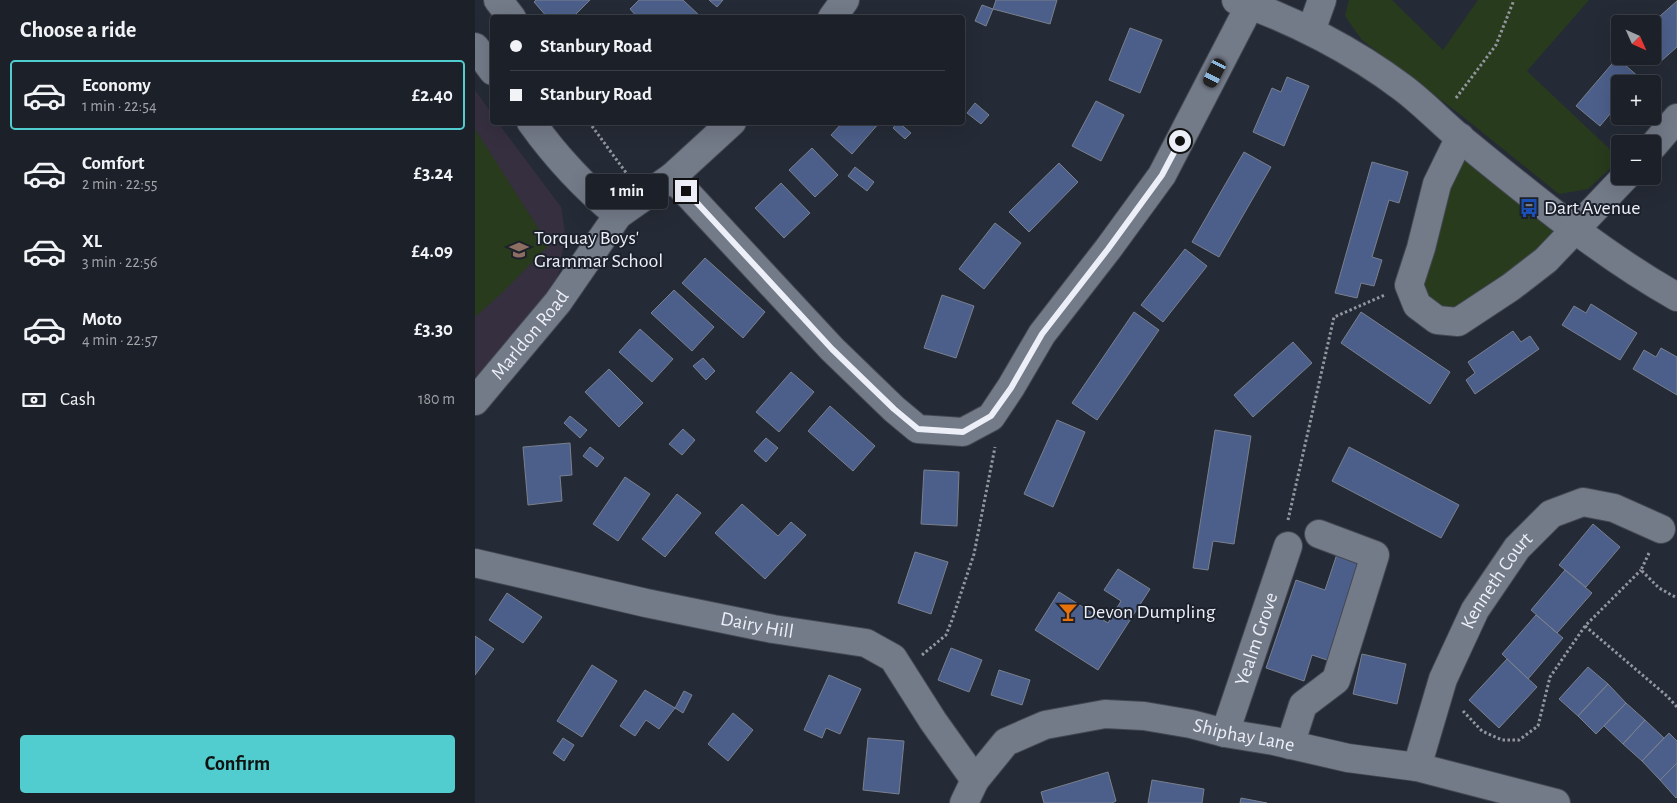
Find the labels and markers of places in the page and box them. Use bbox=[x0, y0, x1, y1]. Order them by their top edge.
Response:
bus stop icon: Dart Avenue bbox=[1518, 197, 1540, 219]
place label: Dart Avenue bbox=[1544, 198, 1640, 218]
place label: Torquay Boys' Grammar School bbox=[534, 228, 663, 271]
school or university icon: Torquay Boys' Grammar School bbox=[508, 239, 530, 261]
bar icon: Devon Dumpling bbox=[1057, 601, 1079, 623]
place label: Devon Dumpling bbox=[1083, 602, 1216, 622]

